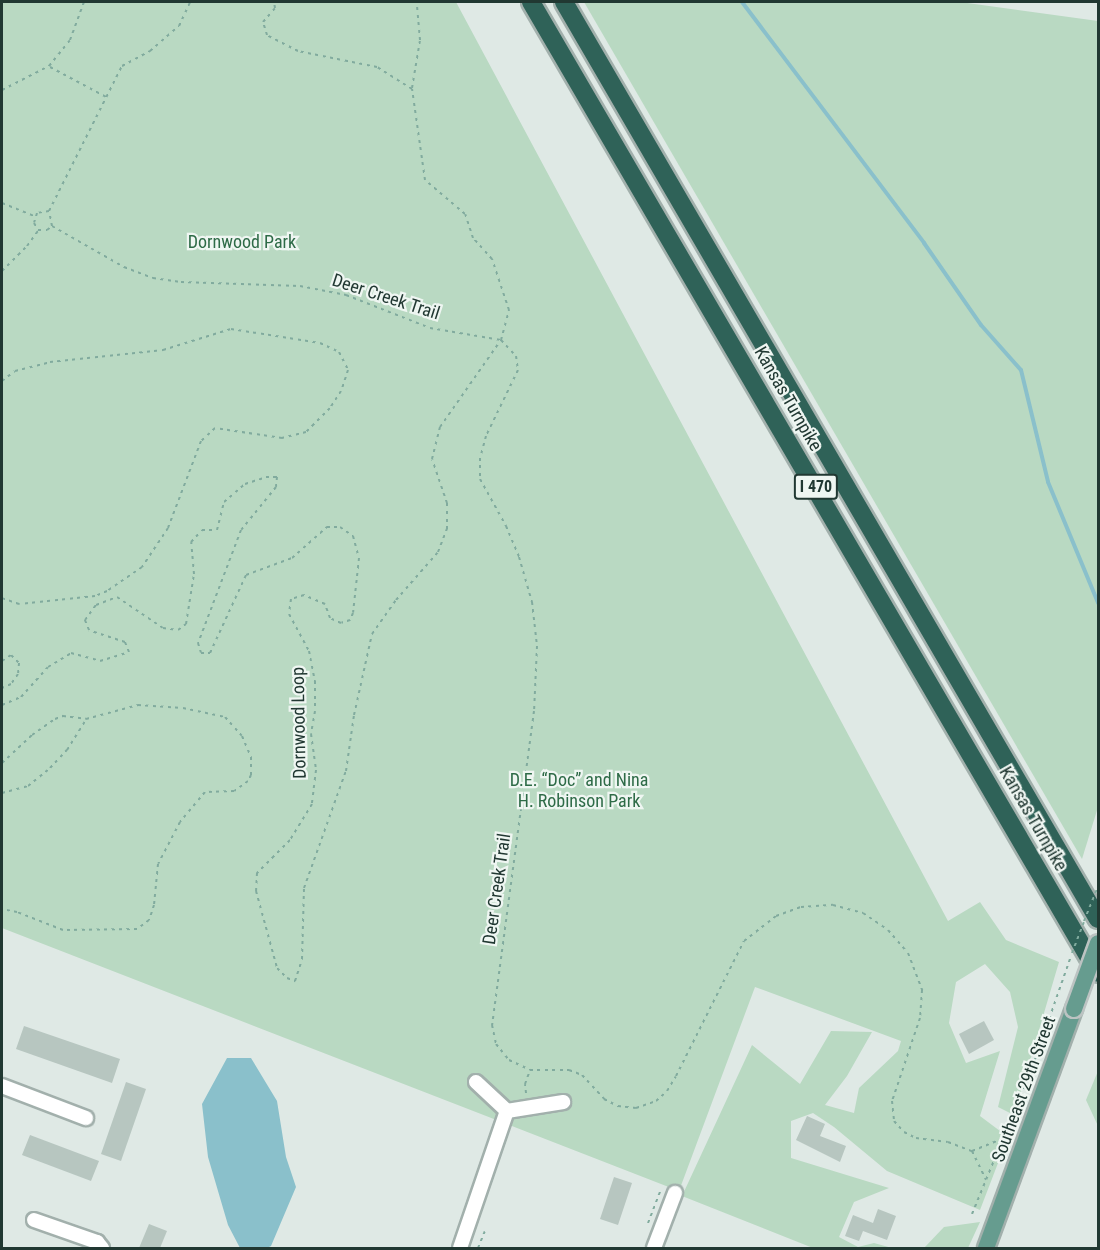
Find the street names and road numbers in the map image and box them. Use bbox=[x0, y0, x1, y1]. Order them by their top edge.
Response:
street label: Deer Creek Trail bbox=[329, 269, 443, 325]
street label: Kansas Turnpike bbox=[749, 343, 827, 455]
road number: I 470 bbox=[794, 474, 838, 500]
street label: Dornwood Loop bbox=[287, 667, 311, 779]
street label: Kansas Turnpike bbox=[994, 763, 1072, 875]
street label: Deer Creek Trail bbox=[479, 832, 515, 946]
street label: Southeast 29th Street bbox=[988, 1013, 1060, 1165]

